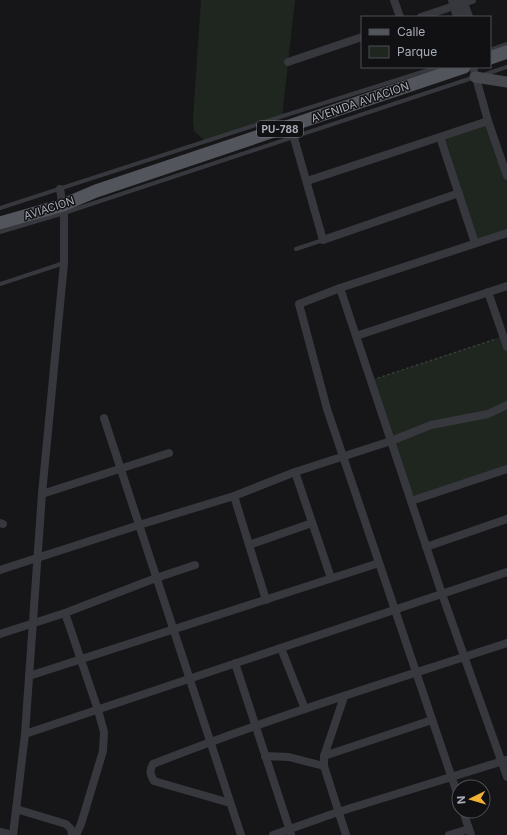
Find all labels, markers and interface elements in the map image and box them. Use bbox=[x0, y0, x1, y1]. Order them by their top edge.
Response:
legend bbox=[361, 16, 491, 68]
text: Calle bbox=[397, 24, 425, 39]
text: Parque bbox=[397, 44, 437, 59]
street label: AVENIDA AVIACION bbox=[309, 79, 411, 125]
road number: PU-788 bbox=[257, 121, 303, 137]
street label: AVIACION bbox=[22, 193, 76, 223]
north arrow bbox=[451, 779, 491, 819]
text: N bbox=[454, 795, 468, 805]

